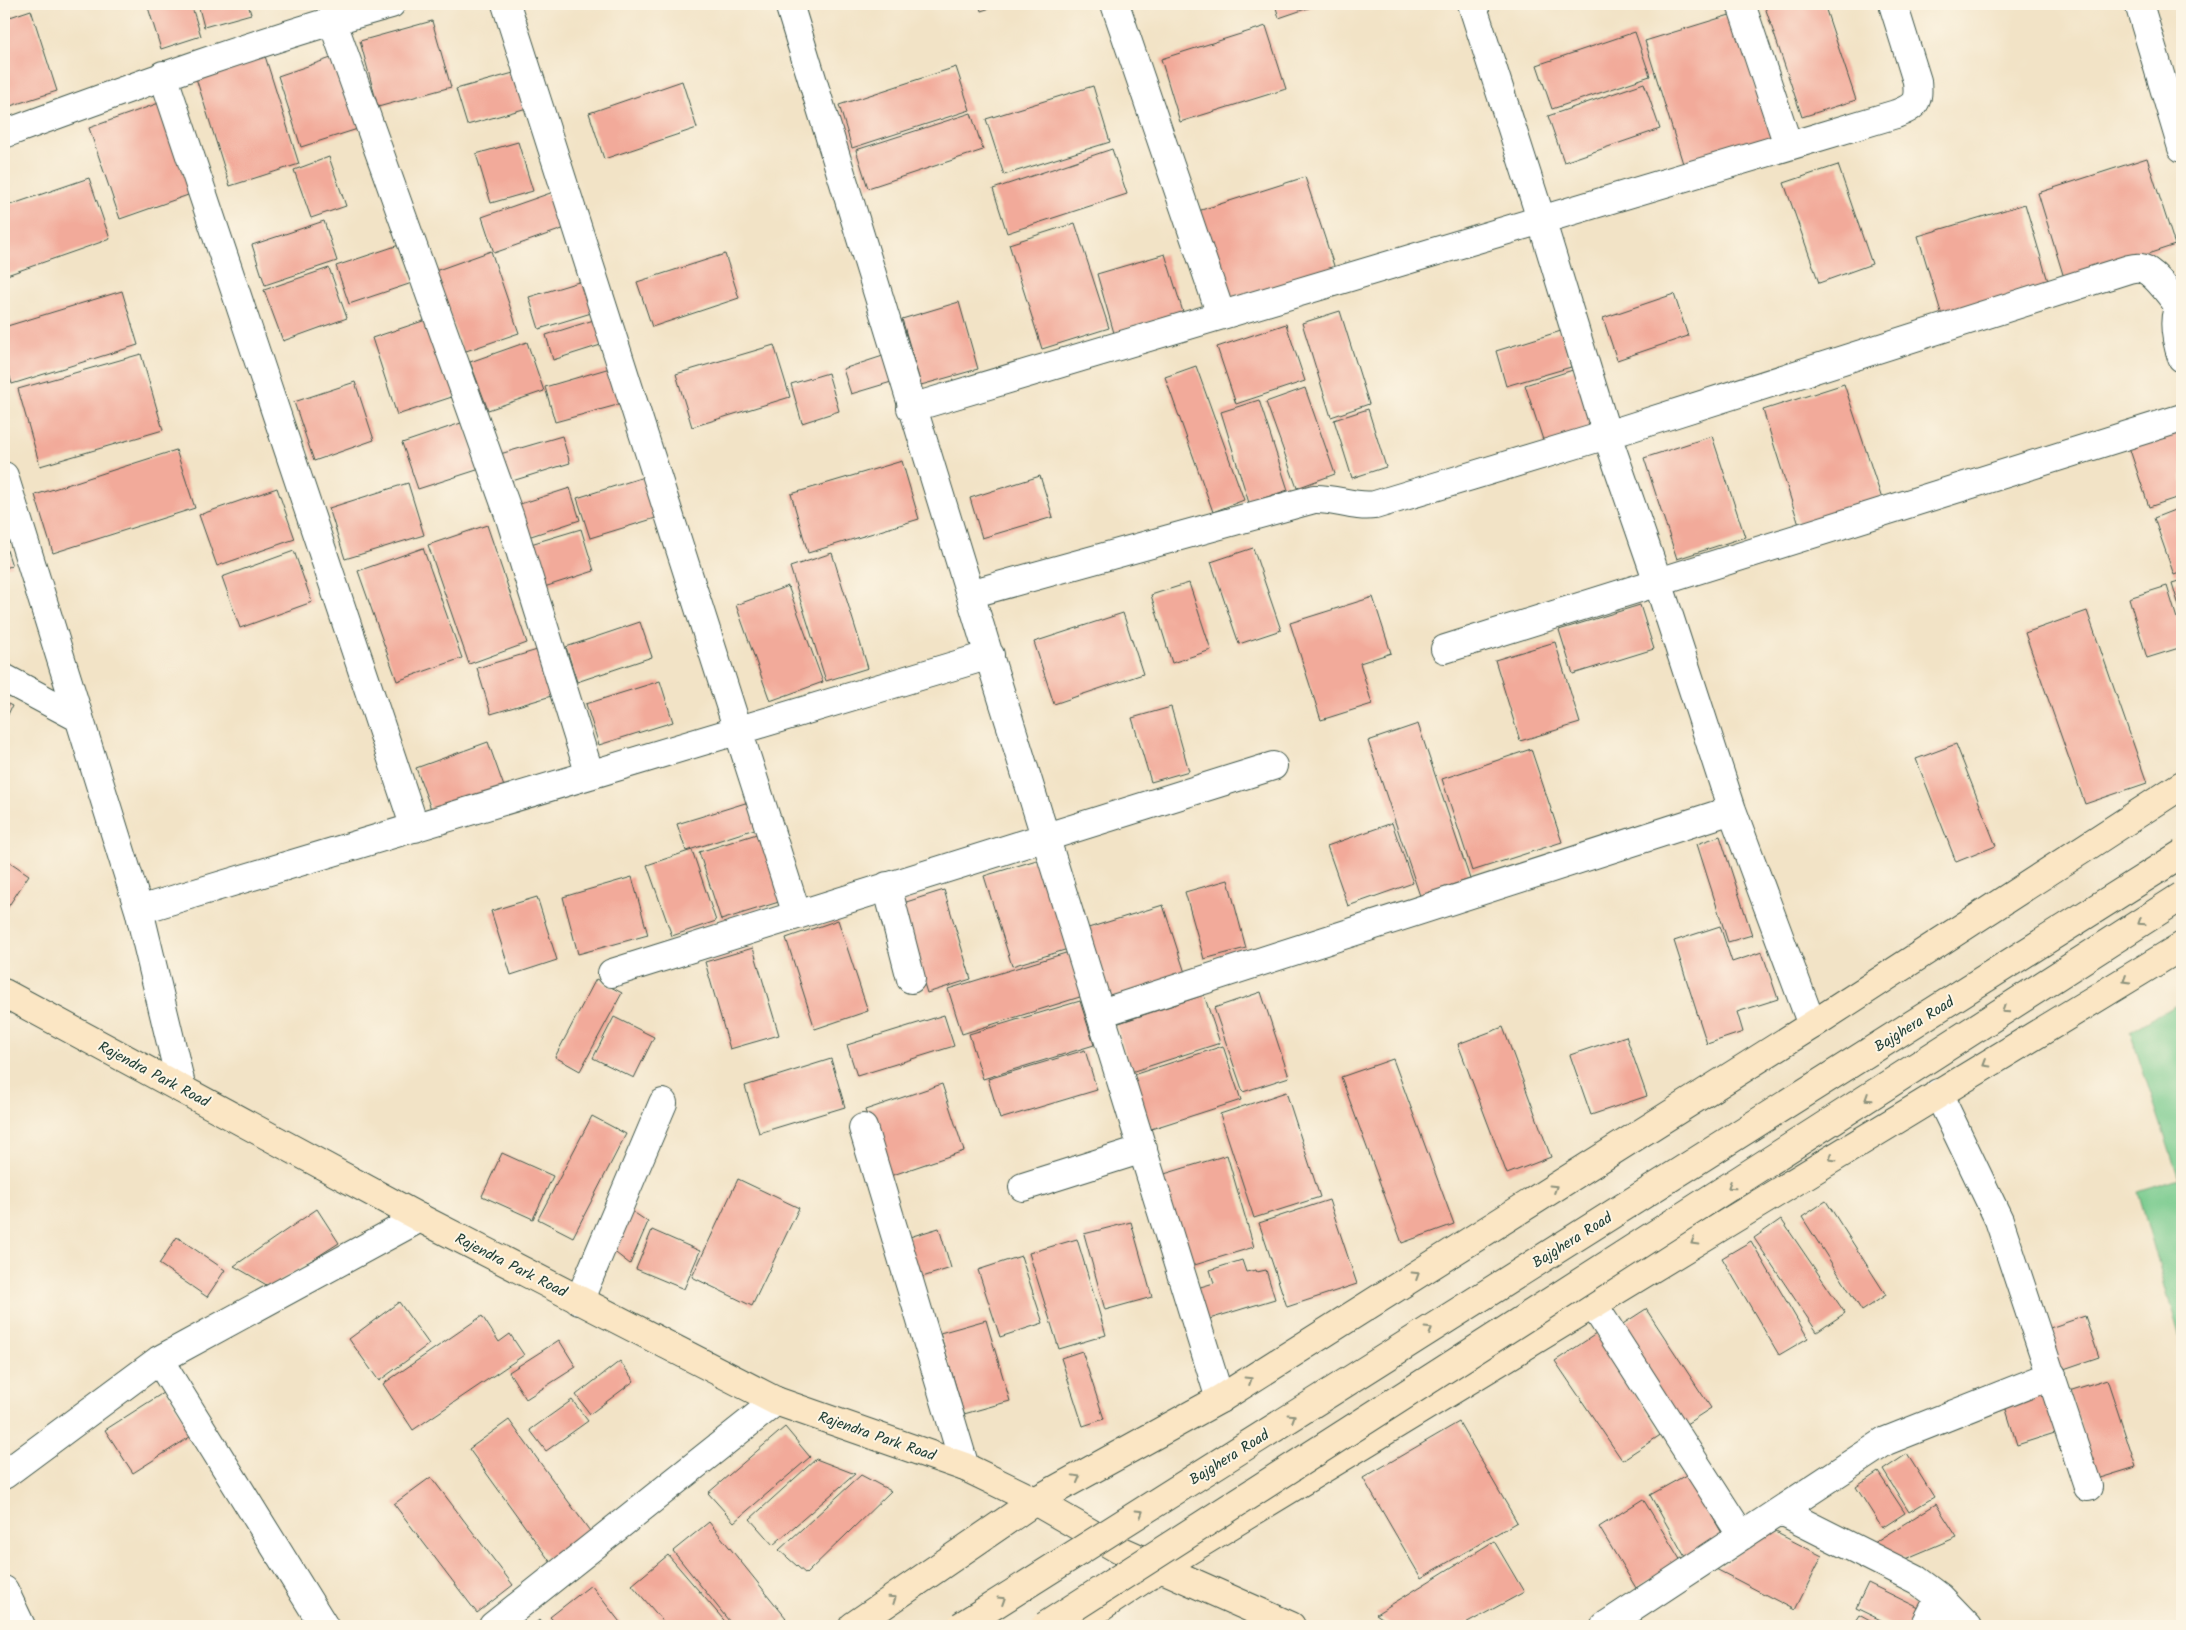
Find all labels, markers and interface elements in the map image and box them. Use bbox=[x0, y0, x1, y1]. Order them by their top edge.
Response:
one-way arrow bbox=[2138, 916, 2147, 925]
one-way arrow bbox=[2122, 974, 2131, 984]
street label: Bajghera Road bbox=[1870, 990, 1960, 1059]
one-way arrow bbox=[2001, 1004, 2010, 1013]
street label: Rajendra Park Road bbox=[94, 1035, 214, 1115]
one-way arrow bbox=[1983, 1058, 1992, 1068]
one-way arrow bbox=[1864, 1091, 1873, 1101]
one-way arrow bbox=[1829, 1151, 1838, 1161]
one-way arrow bbox=[1727, 1179, 1736, 1189]
one-way arrow bbox=[1548, 1185, 1557, 1194]
street label: Bajghera Road bbox=[1528, 1206, 1618, 1275]
street label: Rajendra Park Road bbox=[450, 1227, 571, 1305]
one-way arrow bbox=[1690, 1236, 1699, 1246]
one-way arrow bbox=[1411, 1271, 1420, 1281]
one-way arrow bbox=[1424, 1327, 1433, 1337]
one-way arrow bbox=[1244, 1377, 1253, 1387]
street label: Rajendra Park Road bbox=[815, 1406, 939, 1469]
one-way arrow bbox=[1286, 1414, 1295, 1424]
street label: Bajghera Road bbox=[1185, 1423, 1275, 1492]
one-way arrow bbox=[1072, 1474, 1081, 1484]
one-way arrow bbox=[1134, 1510, 1143, 1520]
one-way arrow bbox=[887, 1596, 897, 1605]
one-way arrow bbox=[997, 1597, 1006, 1607]

